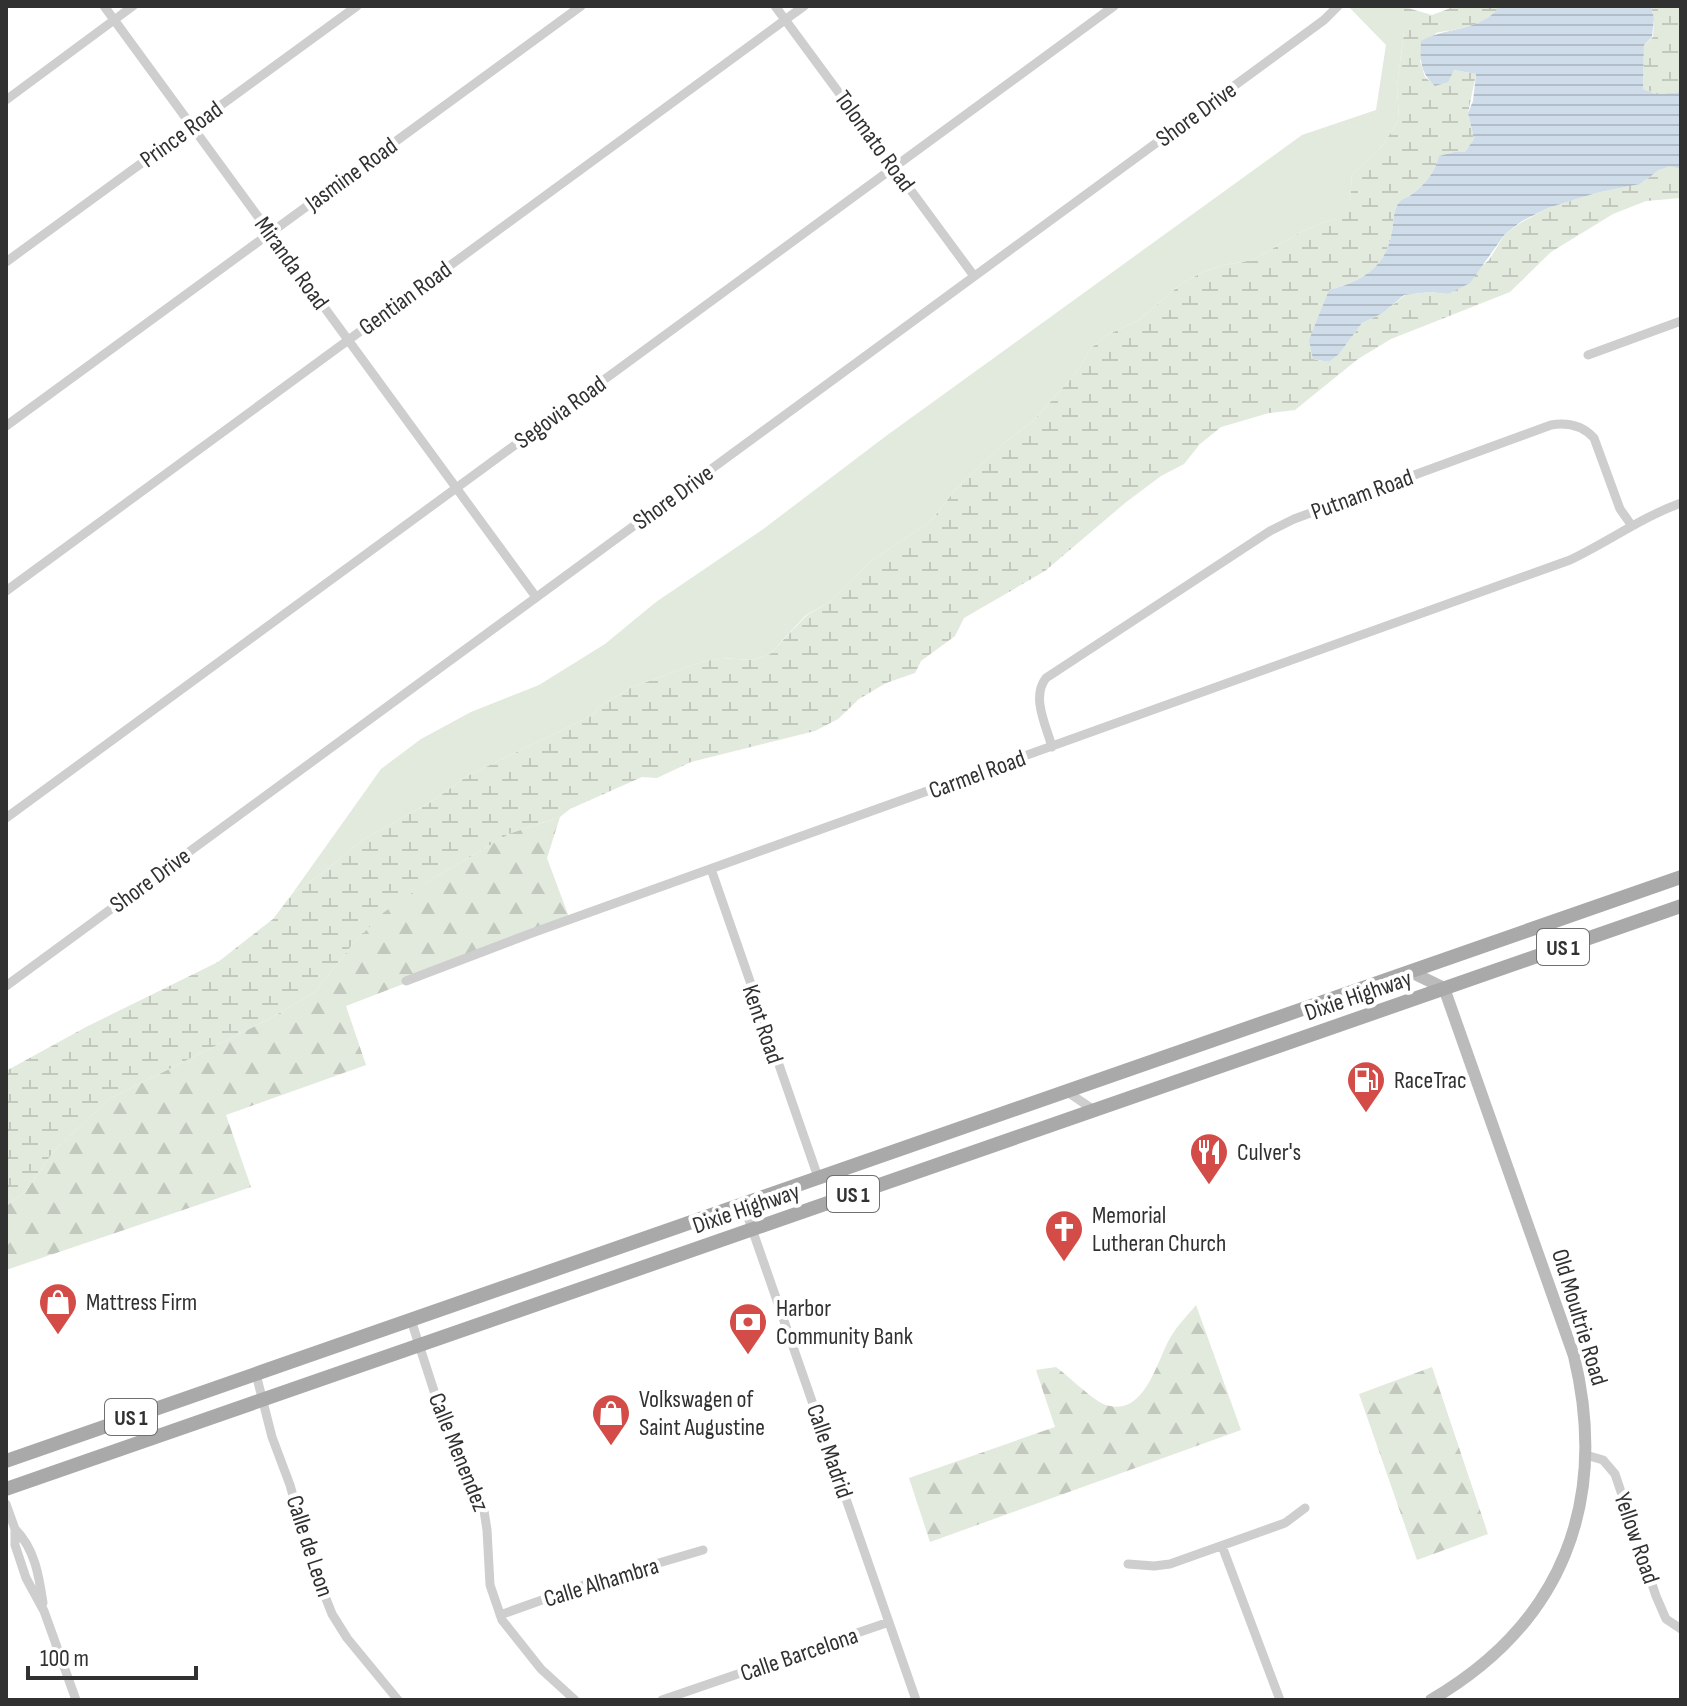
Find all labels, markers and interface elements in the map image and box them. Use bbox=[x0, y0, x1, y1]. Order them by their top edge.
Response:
street label: Shore Drive bbox=[1150, 76, 1242, 153]
street label: Tolomato Road bbox=[828, 85, 921, 198]
street label: Prince Road bbox=[134, 95, 228, 174]
street label: Jasmine Road bbox=[299, 131, 403, 218]
street label: Miranda Road bbox=[248, 211, 335, 315]
street label: Gentian Road bbox=[353, 255, 457, 342]
street label: Segovia Road bbox=[509, 370, 612, 455]
street label: Shore Drive bbox=[627, 459, 719, 536]
street label: Putnam Road bbox=[1307, 463, 1417, 526]
street label: Carmel Road bbox=[925, 744, 1029, 805]
street label: Shore Drive bbox=[104, 842, 196, 919]
road number: US 1 bbox=[1537, 929, 1589, 965]
street label: Dixie Highway bbox=[1301, 964, 1415, 1027]
street label: Kent Road bbox=[736, 981, 790, 1067]
fuel station icon: RaceTrac bbox=[1345, 1059, 1387, 1114]
place label: RaceTrac bbox=[1394, 1066, 1466, 1095]
restaurant icon: Culver's bbox=[1188, 1131, 1230, 1186]
place label: Culver's bbox=[1237, 1138, 1301, 1167]
road number: US 1 bbox=[827, 1176, 879, 1212]
street label: Dixie Highway bbox=[689, 1177, 803, 1240]
place label: Memorial Lutheran Church bbox=[1092, 1201, 1226, 1258]
church icon: Memorial Lutheran Church bbox=[1043, 1208, 1085, 1263]
street label: Old Moultrie Road bbox=[1545, 1246, 1614, 1389]
shop icon: Mattress Firm bbox=[37, 1281, 79, 1336]
place label: Mattress Firm bbox=[86, 1288, 197, 1317]
place label: Harbor Community Bank bbox=[776, 1294, 913, 1351]
bank icon: Harbor Community Bank bbox=[727, 1301, 769, 1356]
place label: Volkswagen of Saint Augustine bbox=[639, 1385, 765, 1442]
street label: Calle Menendez bbox=[422, 1389, 496, 1516]
shop icon: Volkswagen of Saint Augustine bbox=[590, 1392, 632, 1447]
road number: US 1 bbox=[105, 1399, 157, 1435]
street label: Calle Madrid bbox=[800, 1400, 859, 1502]
street label: Yellow Road bbox=[1607, 1489, 1666, 1588]
street label: Calle de Leon bbox=[280, 1492, 340, 1600]
street label: Calle Alhambra bbox=[540, 1551, 662, 1614]
street label: Calle Barcelona bbox=[737, 1621, 862, 1688]
scale bar bbox=[28, 1630, 196, 1680]
text: 100 m bbox=[40, 1644, 89, 1673]

